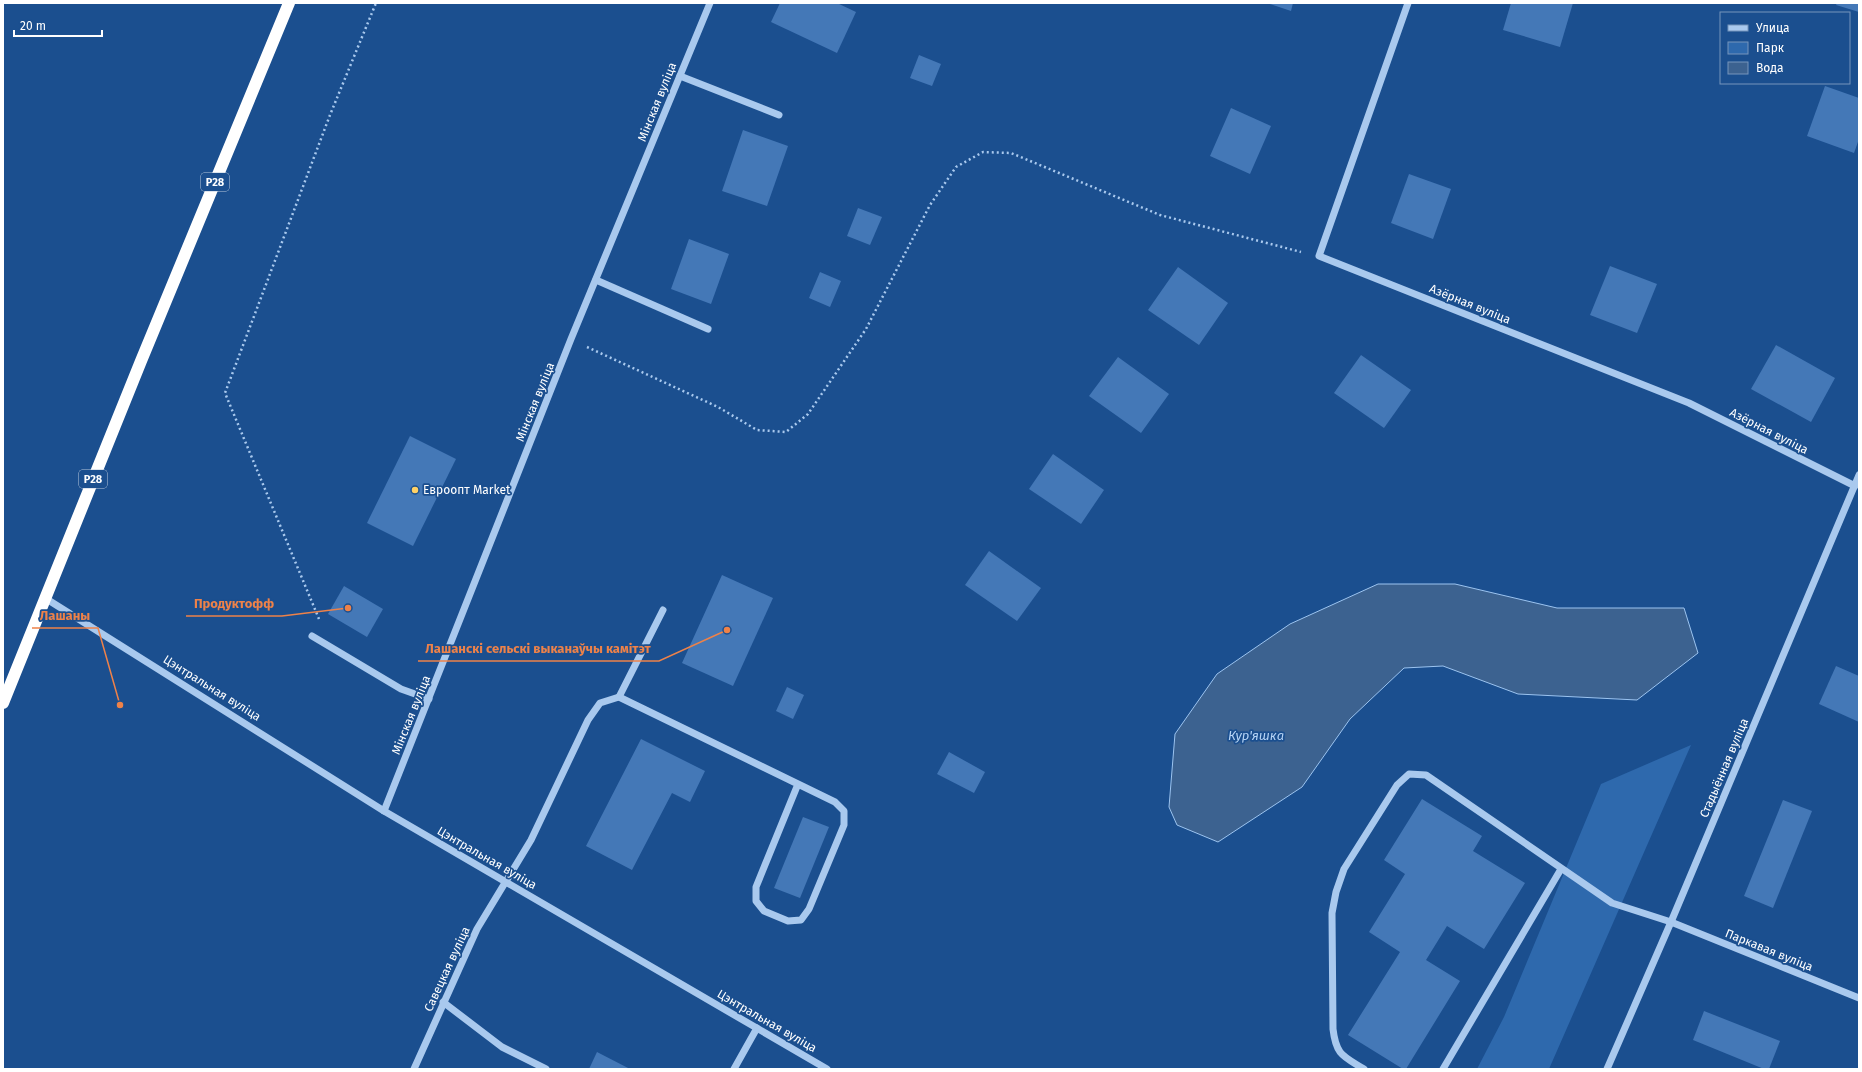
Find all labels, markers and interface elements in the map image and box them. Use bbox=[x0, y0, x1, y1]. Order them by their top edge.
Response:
scale bar bbox=[14, 12, 102, 38]
legend bbox=[1720, 12, 1850, 84]
text: 20 m bbox=[20, 19, 46, 33]
text: Улица bbox=[1756, 21, 1790, 35]
text: Парк bbox=[1756, 41, 1785, 55]
street label: Мінская вуліца bbox=[635, 60, 679, 144]
text: Вода bbox=[1756, 61, 1783, 75]
road number: Р28 bbox=[201, 173, 229, 191]
street label: Азёрная вуліца bbox=[1427, 281, 1513, 327]
street label: Мінская вуліца bbox=[513, 360, 557, 444]
street label: Азёрная вуліца bbox=[1727, 405, 1811, 457]
road number: Р28 bbox=[79, 470, 107, 488]
place label: Евроопт Market bbox=[423, 483, 511, 497]
marker: Евроопт Market bbox=[410, 485, 420, 495]
callout: Продуктофф bbox=[186, 591, 282, 616]
text: Продуктофф bbox=[194, 596, 274, 611]
callout: Лашаны bbox=[32, 603, 98, 628]
text: Лашаны bbox=[40, 608, 90, 623]
callout: Лашанскі сельскі выканаўчы камітэт bbox=[418, 636, 659, 661]
text: Лашанскі сельскі выканаўчы камітэт bbox=[425, 641, 652, 656]
street label: Цэнтральная вуліца bbox=[161, 652, 263, 724]
street label: Мінская вуліца bbox=[389, 673, 433, 757]
street label: Стадыённая вуліца bbox=[1697, 716, 1751, 820]
water label: Кур'яшка bbox=[1228, 728, 1284, 743]
street label: Цэнтральная вуліца bbox=[435, 824, 539, 892]
street label: Савецкая вуліца bbox=[421, 924, 473, 1014]
street label: Паркавая вуліца bbox=[1723, 926, 1815, 974]
street label: Цэнтральная вуліца bbox=[715, 987, 819, 1055]

